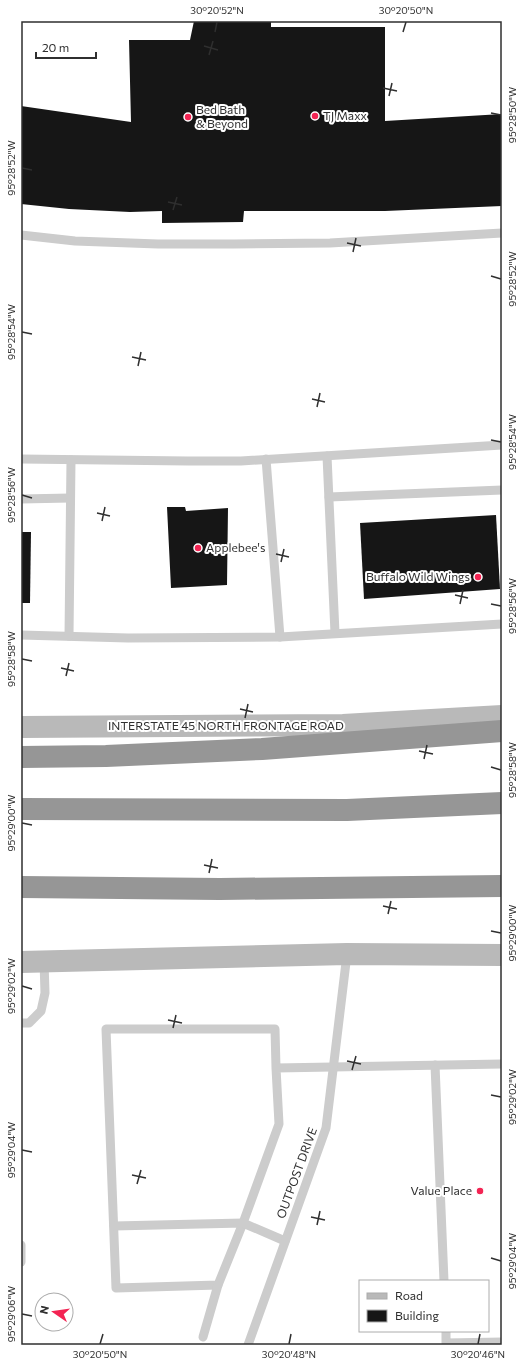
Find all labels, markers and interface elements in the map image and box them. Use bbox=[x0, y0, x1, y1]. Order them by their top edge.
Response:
text: 30°20'52"N bbox=[190, 4, 244, 16]
text: 30°20'50"N bbox=[379, 4, 433, 16]
scale bar bbox=[36, 34, 96, 60]
text: 20 m bbox=[42, 40, 69, 54]
text: 95°28'50"W bbox=[506, 87, 518, 143]
place label: Bed Bath & Beyond bbox=[196, 102, 248, 130]
place label: TJ Maxx bbox=[323, 108, 368, 123]
marker: TJ Maxx bbox=[310, 111, 320, 121]
marker: Bed Bath & Beyond bbox=[183, 112, 193, 122]
text: 95°28'52"W bbox=[5, 140, 17, 196]
text: 95°28'52"W bbox=[506, 251, 518, 307]
text: 95°28'54"W bbox=[5, 304, 17, 360]
text: 95°28'54"W bbox=[506, 414, 518, 470]
text: 95°28'56"W bbox=[5, 467, 17, 523]
place label: Applebee's bbox=[206, 540, 266, 554]
marker: Applebee's bbox=[193, 543, 203, 553]
place label: Buffalo Wild Wings bbox=[366, 569, 470, 583]
marker: Buffalo Wild Wings bbox=[473, 572, 483, 582]
text: 95°28'56"W bbox=[506, 578, 518, 634]
text: 95°28'58"W bbox=[5, 631, 17, 687]
street label: INTERSTATE 45 NORTH FRONTAGE ROAD bbox=[108, 718, 344, 732]
text: 95°28'58"W bbox=[506, 742, 518, 798]
text: 95°29'00"W bbox=[5, 794, 17, 852]
text: 95°29'00"W bbox=[506, 904, 518, 962]
text: 95°29'02"W bbox=[5, 958, 17, 1014]
text: 95°29'02"W bbox=[506, 1069, 518, 1125]
text: 95°29'04"W bbox=[5, 1122, 17, 1178]
street label: OUTPOST DRIVE bbox=[273, 1125, 319, 1220]
place label: Value Place bbox=[411, 1183, 472, 1197]
marker: Value Place bbox=[475, 1186, 485, 1196]
text: 95°29'04"W bbox=[506, 1233, 518, 1289]
legend bbox=[359, 1280, 489, 1332]
text: 95°29'06"W bbox=[5, 1286, 17, 1342]
text: Road bbox=[395, 1288, 423, 1302]
north arrow bbox=[34, 1292, 74, 1332]
text: N bbox=[37, 1304, 51, 1315]
text: Building bbox=[395, 1308, 439, 1322]
text: 30°20'50"N bbox=[73, 1348, 127, 1360]
text: 30°20'48"N bbox=[262, 1348, 316, 1360]
text: 30°20'46"N bbox=[451, 1348, 505, 1360]

